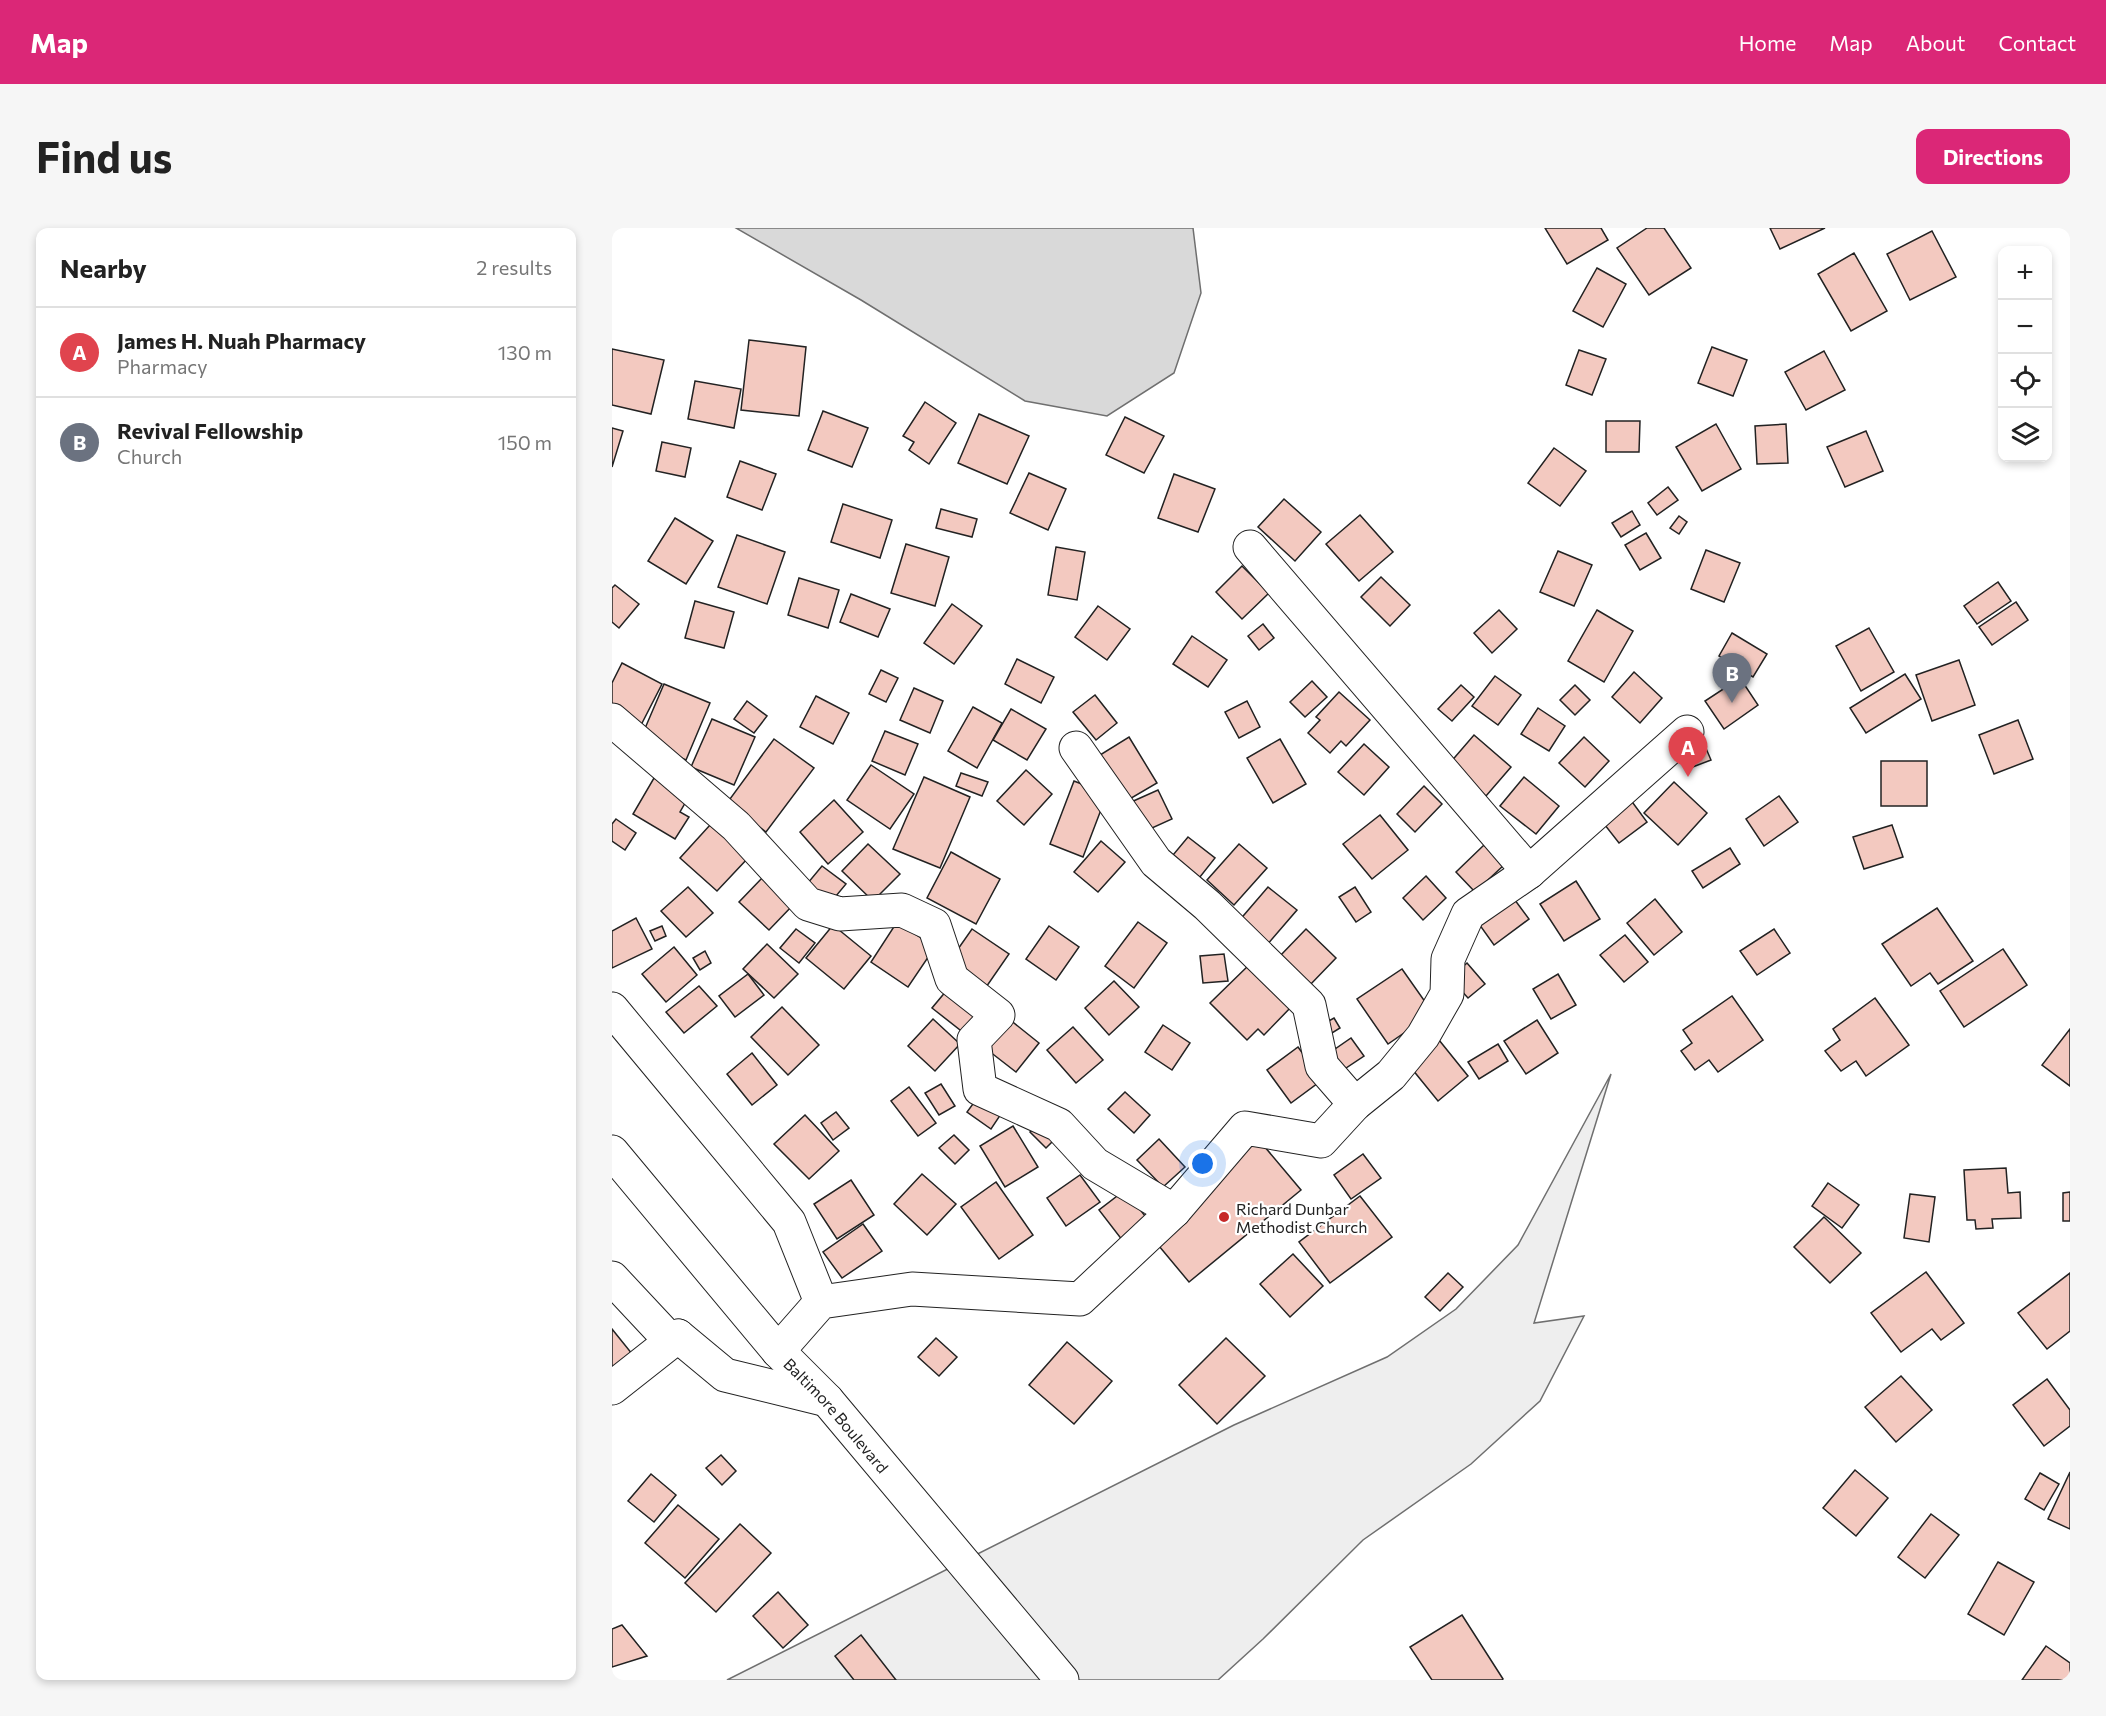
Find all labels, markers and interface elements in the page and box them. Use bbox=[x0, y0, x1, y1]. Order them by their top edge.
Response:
text: Map bbox=[30, 25, 88, 59]
text: Home bbox=[1739, 30, 1796, 55]
text: Map bbox=[1829, 30, 1873, 55]
text: About bbox=[1906, 30, 1965, 55]
text: Contact bbox=[1998, 30, 2076, 55]
button: Directions bbox=[1916, 129, 2070, 184]
text: Find us bbox=[36, 130, 172, 182]
map controls bbox=[1998, 246, 2052, 462]
button: + bbox=[1998, 246, 2052, 300]
text: Nearby bbox=[60, 252, 147, 283]
text: 2 results bbox=[476, 255, 552, 279]
button: − bbox=[1998, 300, 2052, 354]
text: James H. Nuah Pharmacy bbox=[117, 327, 366, 354]
text: A bbox=[72, 340, 87, 364]
text: 130 m bbox=[498, 340, 552, 364]
text: Pharmacy bbox=[117, 354, 208, 378]
button: locate bbox=[1998, 354, 2052, 408]
button: layers bbox=[1998, 408, 2052, 462]
text: Revival Fellowship bbox=[117, 417, 303, 444]
text: B bbox=[73, 430, 86, 454]
text: 150 m bbox=[498, 430, 552, 454]
text: Church bbox=[117, 444, 182, 468]
pin: B bbox=[1712, 654, 1752, 703]
pin: A bbox=[1668, 728, 1708, 777]
your location bbox=[1188, 1149, 1217, 1178]
place label: Richard Dunbar Methodist Church bbox=[1236, 1199, 1367, 1236]
marker: Richard Dunbar Methodist Church bbox=[1217, 1210, 1231, 1224]
street label: Baltimore Boulevard bbox=[781, 1354, 893, 1476]

